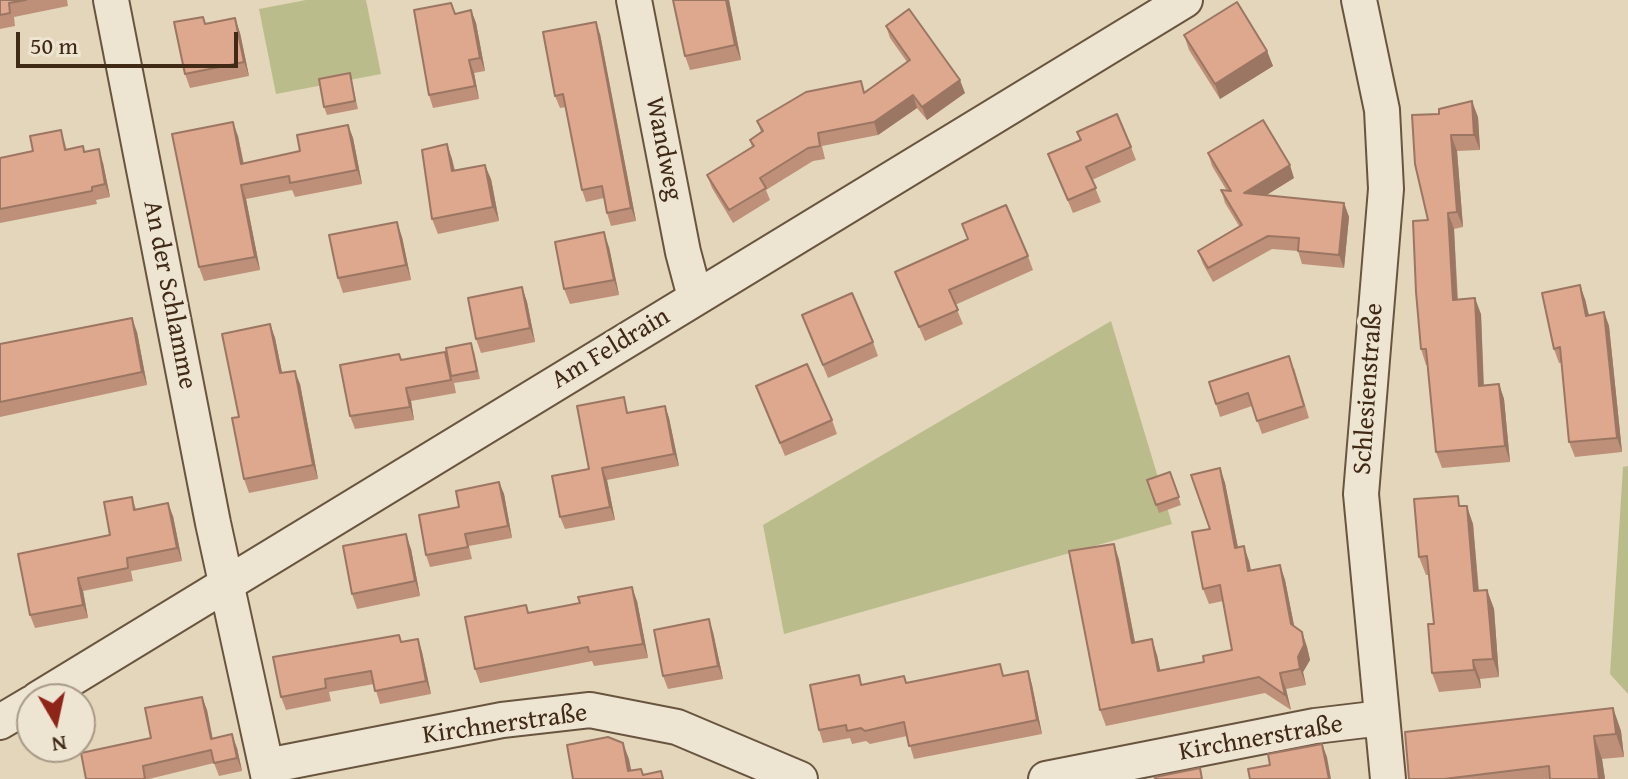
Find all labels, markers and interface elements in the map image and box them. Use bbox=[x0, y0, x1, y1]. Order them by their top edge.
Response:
scale bar bbox=[20, 16, 242, 66]
text: 50 m bbox=[30, 28, 78, 63]
street label: Wandweg bbox=[638, 95, 688, 203]
street label: An der Schlamme bbox=[135, 198, 203, 392]
street label: Am Feldrain bbox=[546, 302, 676, 396]
street label: Schlesienstraße bbox=[1347, 302, 1391, 476]
north arrow bbox=[16, 683, 96, 763]
street label: Kirchnerstraße bbox=[421, 698, 589, 752]
street label: Kirchnerstraße bbox=[1177, 709, 1345, 769]
text: N bbox=[50, 728, 69, 762]

